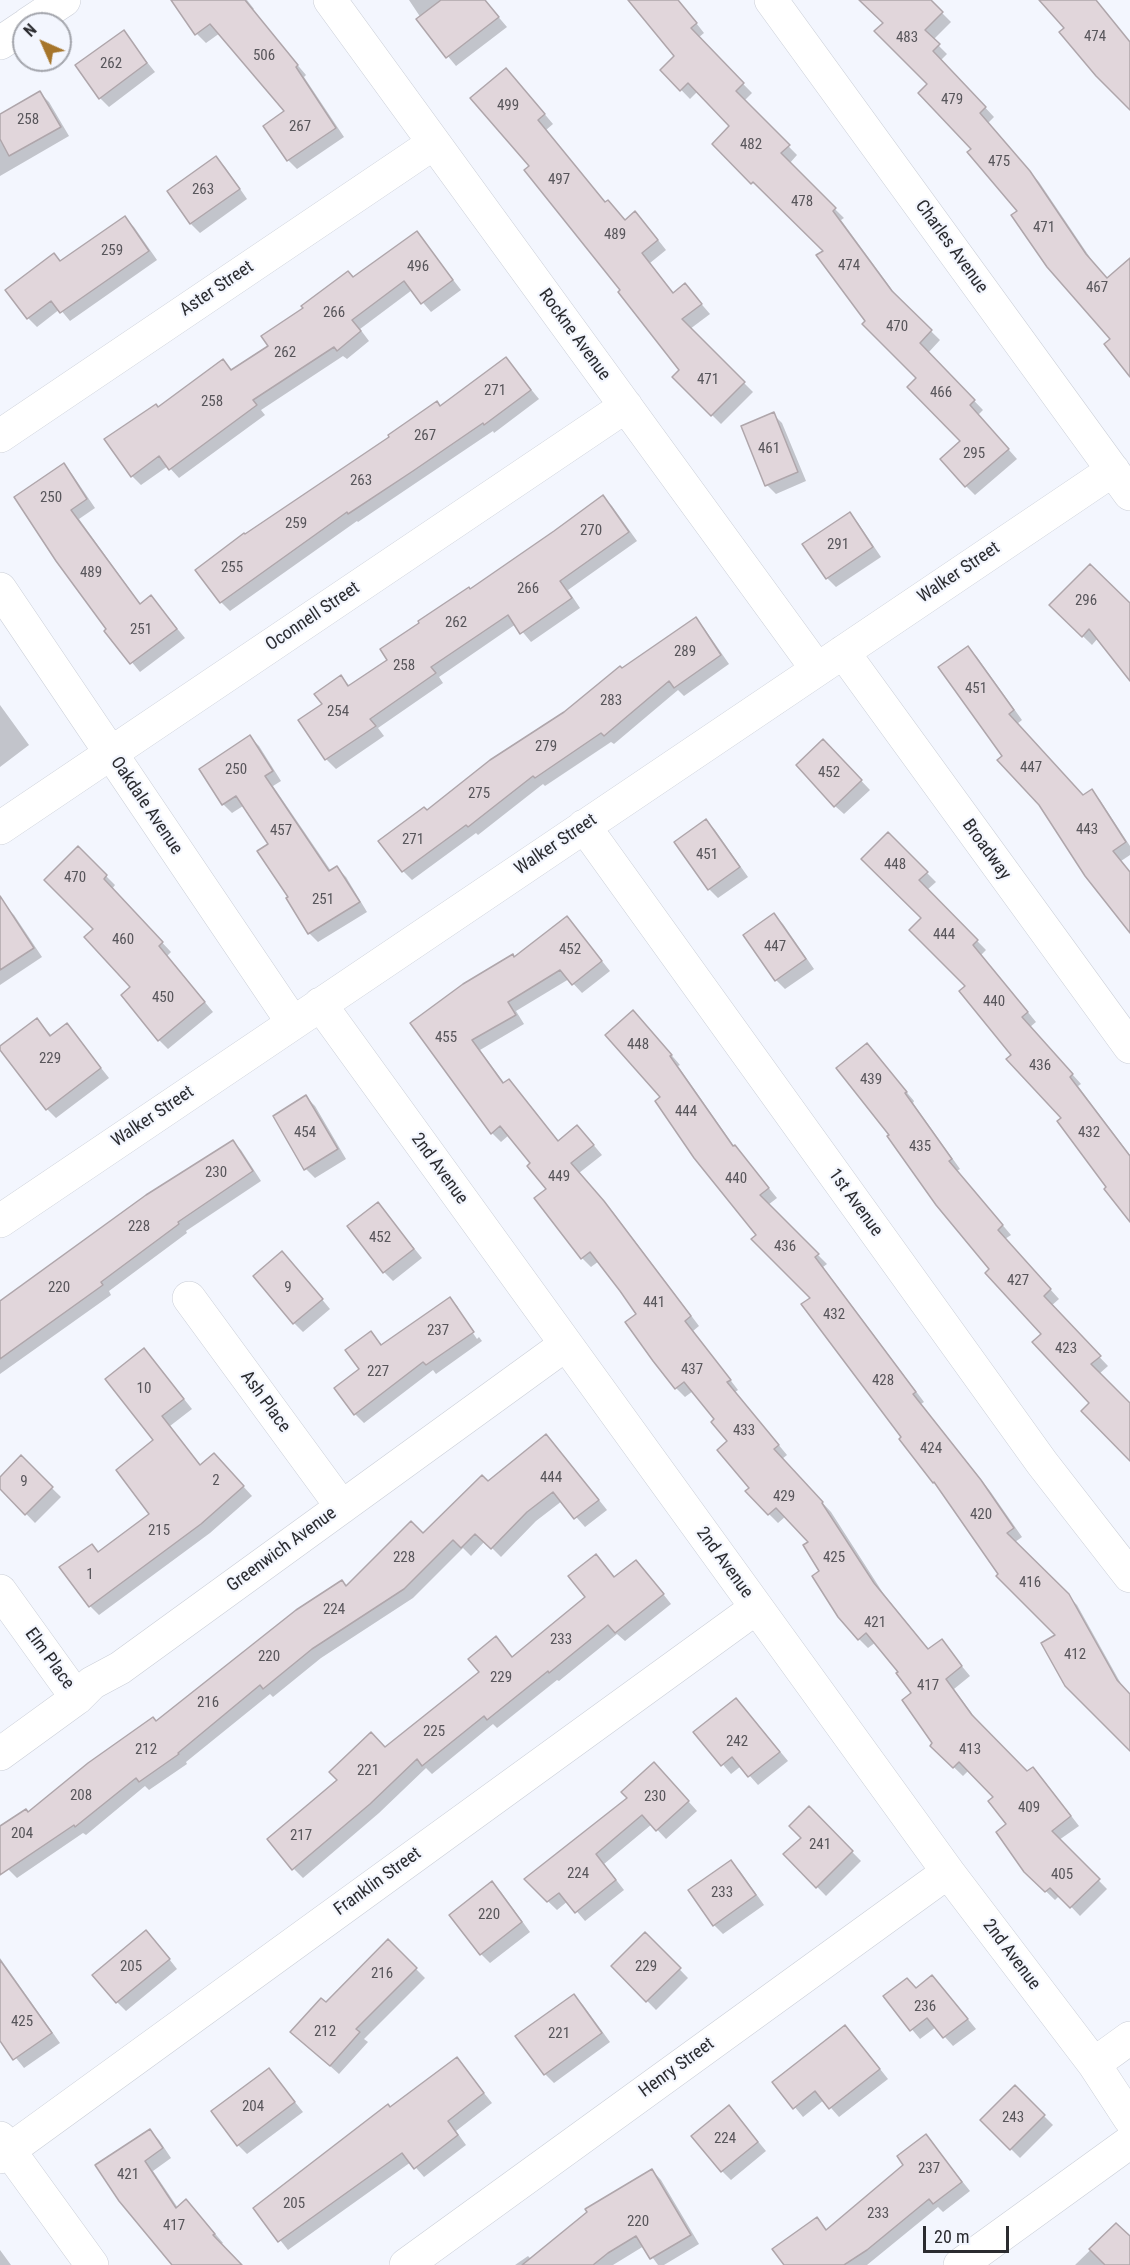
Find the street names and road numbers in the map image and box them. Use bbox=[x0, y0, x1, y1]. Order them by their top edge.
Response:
street label: Charles Avenue bbox=[910, 196, 992, 298]
street label: Aster Street bbox=[176, 257, 258, 321]
street label: Rockne Avenue bbox=[533, 285, 615, 385]
street label: Walker Street bbox=[914, 538, 1004, 608]
street label: Oconnell Street bbox=[262, 578, 364, 656]
street label: Oakdale Avenue bbox=[105, 753, 187, 859]
street label: Walker Street bbox=[511, 810, 601, 880]
street label: Broadway bbox=[957, 816, 1015, 884]
street label: Walker Street bbox=[108, 1082, 198, 1152]
street label: 2nd Avenue bbox=[406, 1129, 472, 1209]
street label: 1st Avenue bbox=[823, 1165, 887, 1241]
street label: Ash Place bbox=[235, 1367, 295, 1437]
street label: Greenwich Avenue bbox=[223, 1503, 341, 1597]
street label: 2nd Avenue bbox=[691, 1523, 757, 1603]
street label: Elm Place bbox=[20, 1624, 78, 1694]
street label: Franklin Street bbox=[330, 1843, 426, 1921]
street label: 2nd Avenue bbox=[978, 1916, 1044, 1994]
street label: Henry Street bbox=[635, 2033, 719, 2103]

